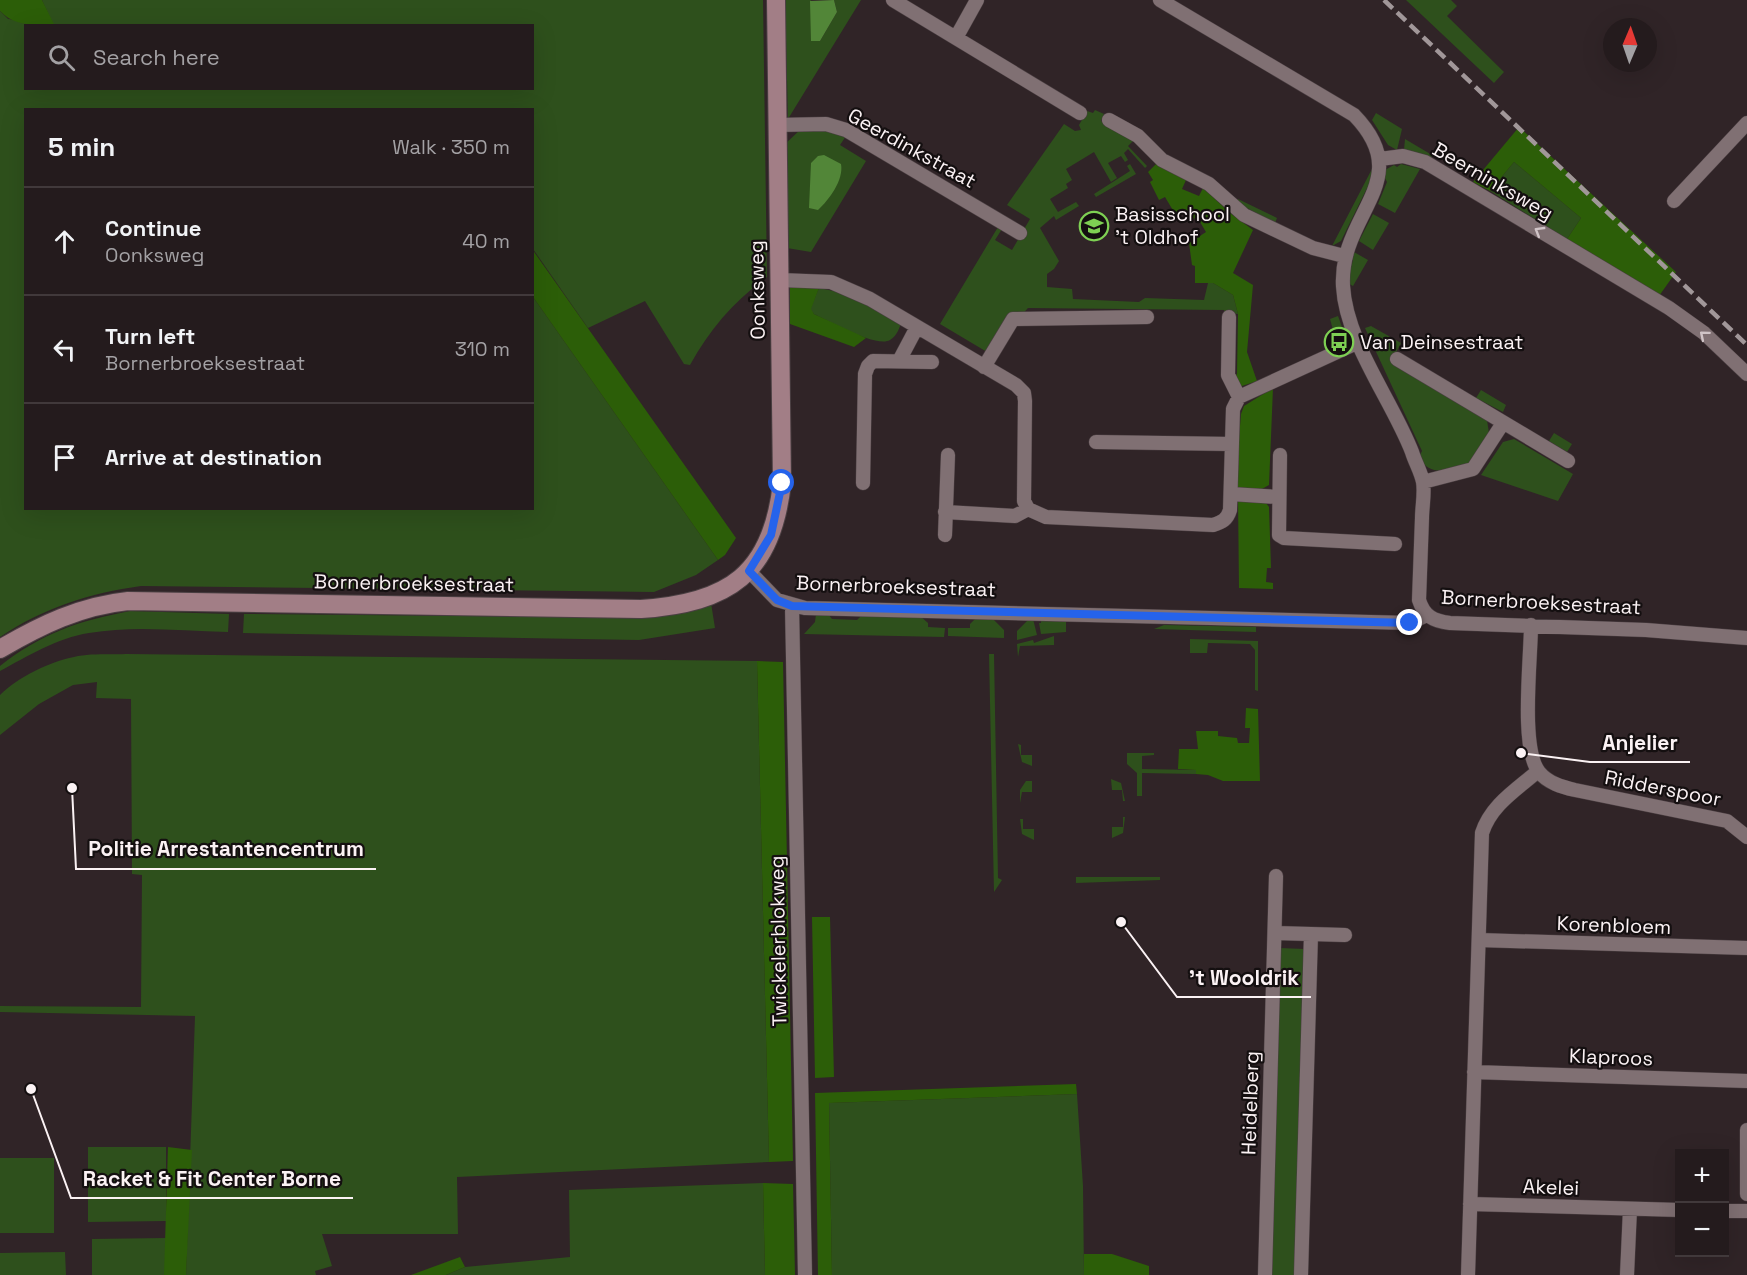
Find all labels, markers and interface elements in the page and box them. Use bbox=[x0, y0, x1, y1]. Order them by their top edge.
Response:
north arrow bbox=[1603, 18, 1657, 72]
search box bbox=[24, 24, 534, 90]
icon: search bbox=[45, 41, 78, 74]
text: Search here bbox=[93, 43, 220, 71]
street label: Geerdinkstraat bbox=[843, 102, 981, 194]
text: 5 min bbox=[48, 130, 115, 164]
text: Walk · 350 m bbox=[392, 134, 510, 160]
street label: Beerninksweg bbox=[1428, 136, 1558, 226]
place label: Basisschool 't Oldhof bbox=[1115, 201, 1230, 250]
school or university icon: Basisschool 't Oldhof bbox=[1078, 210, 1110, 242]
text: Continue bbox=[105, 214, 201, 242]
icon: ahead bbox=[48, 225, 81, 258]
one-way arrow bbox=[1535, 226, 1545, 238]
text: 40 m bbox=[462, 228, 510, 254]
street label: Oonksweg bbox=[743, 240, 771, 340]
text: Oonksweg bbox=[105, 242, 204, 268]
text: Turn left bbox=[105, 322, 195, 350]
bus stop icon: Van Deinsestraat bbox=[1323, 326, 1355, 358]
place label: Van Deinsestraat bbox=[1360, 329, 1523, 355]
one-way arrow bbox=[1700, 331, 1711, 342]
icon: left bbox=[48, 333, 81, 366]
text: 310 m bbox=[455, 336, 510, 362]
text: Bornerbroeksestraat bbox=[105, 350, 305, 376]
icon: arrive bbox=[48, 441, 81, 474]
text: Arrive at destination bbox=[105, 443, 322, 471]
route start bbox=[768, 469, 794, 495]
street label: Bornerbroeksestraat bbox=[314, 568, 514, 598]
street label: Bornerbroeksestraat bbox=[796, 570, 996, 602]
street label: Bornerbroeksestraat bbox=[1440, 584, 1642, 620]
route end bbox=[1396, 609, 1422, 635]
callout: Anjelier bbox=[1590, 723, 1690, 762]
text: Anjelier bbox=[1602, 729, 1678, 756]
street label: Ridderspoor bbox=[1603, 764, 1723, 812]
callout: Politie Arrestantencentrum bbox=[76, 830, 376, 869]
text: Politie Arrestantencentrum bbox=[88, 835, 364, 862]
street label: Twickelerblokweg bbox=[764, 855, 792, 1027]
street label: Korenbloem bbox=[1556, 910, 1672, 940]
callout: 't Wooldrik bbox=[1177, 958, 1311, 997]
text: 't Wooldrik bbox=[1189, 964, 1299, 991]
street label: Klaproos bbox=[1569, 1043, 1653, 1071]
street label: Heidelberg bbox=[1235, 1050, 1265, 1156]
map controls bbox=[1675, 1149, 1729, 1257]
button: + bbox=[1675, 1149, 1729, 1203]
callout: Racket & Fit Center Borne bbox=[71, 1159, 353, 1198]
text: Racket & Fit Center Borne bbox=[83, 1165, 341, 1192]
street label: Akelei bbox=[1522, 1173, 1580, 1201]
button: − bbox=[1675, 1203, 1729, 1257]

